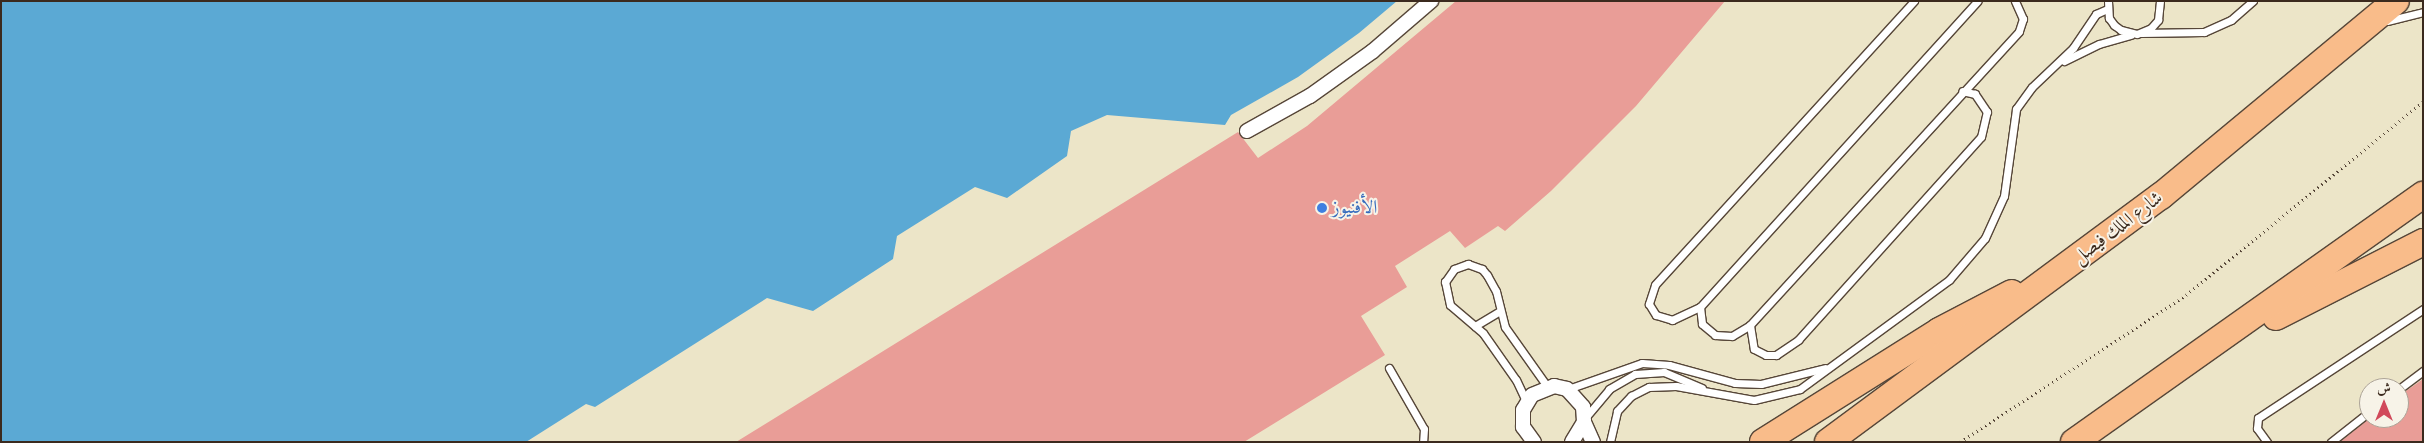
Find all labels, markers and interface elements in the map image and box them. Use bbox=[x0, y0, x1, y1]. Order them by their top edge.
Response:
street label: شارع الملك فيصل bbox=[2068, 187, 2168, 269]
place label: الأفنيوز bbox=[1332, 197, 1377, 219]
marker: الأفنيوز bbox=[1316, 202, 1328, 214]
north arrow bbox=[2359, 378, 2409, 428]
text: ش bbox=[2377, 379, 2391, 398]

